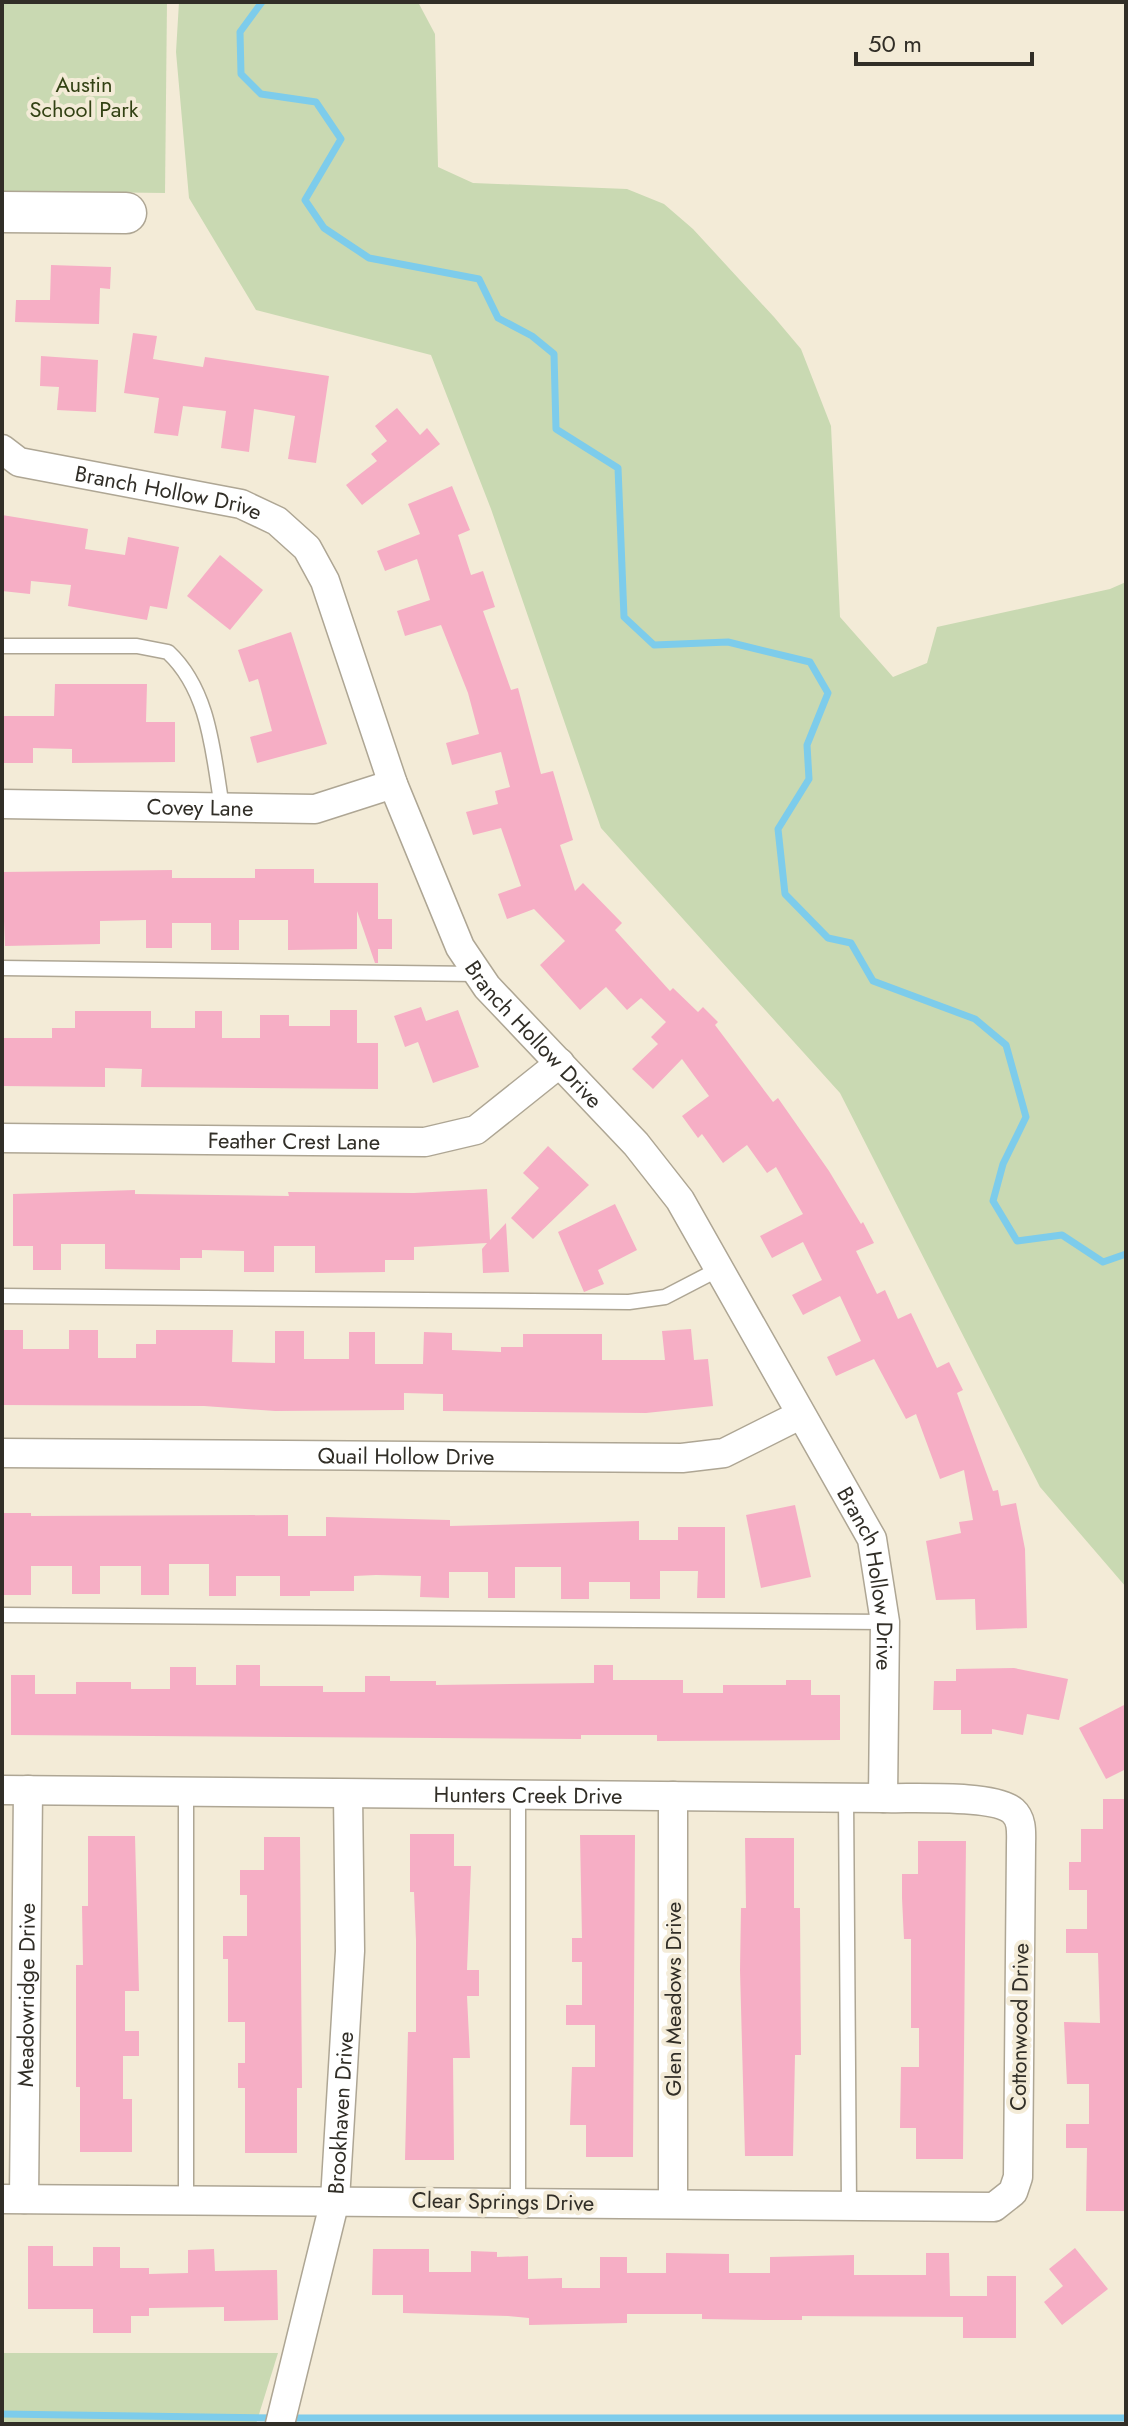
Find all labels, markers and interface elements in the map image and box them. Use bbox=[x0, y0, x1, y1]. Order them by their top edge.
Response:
scale bar bbox=[856, 16, 1032, 66]
text: 50 m bbox=[868, 26, 922, 61]
park label: Austin School Park bbox=[29, 68, 139, 125]
street label: Branch Hollow Drive bbox=[72, 457, 268, 528]
street label: Covey Lane bbox=[146, 790, 254, 824]
street label: Branch Hollow Drive bbox=[457, 954, 610, 1115]
street label: Feather Crest Lane bbox=[208, 1124, 380, 1158]
street label: Quail Hollow Drive bbox=[317, 1439, 495, 1473]
street label: Branch Hollow Drive bbox=[829, 1480, 901, 1671]
street label: Hunters Creek Drive bbox=[433, 1778, 622, 1812]
street label: Glen Meadows Drive bbox=[657, 1902, 689, 2096]
street label: Meadowridge Drive bbox=[9, 1903, 43, 2087]
street label: Cottonwood Drive bbox=[1002, 1943, 1036, 2111]
street label: Brookhaven Drive bbox=[319, 2030, 361, 2195]
street label: Clear Springs Drive bbox=[411, 2183, 595, 2219]

